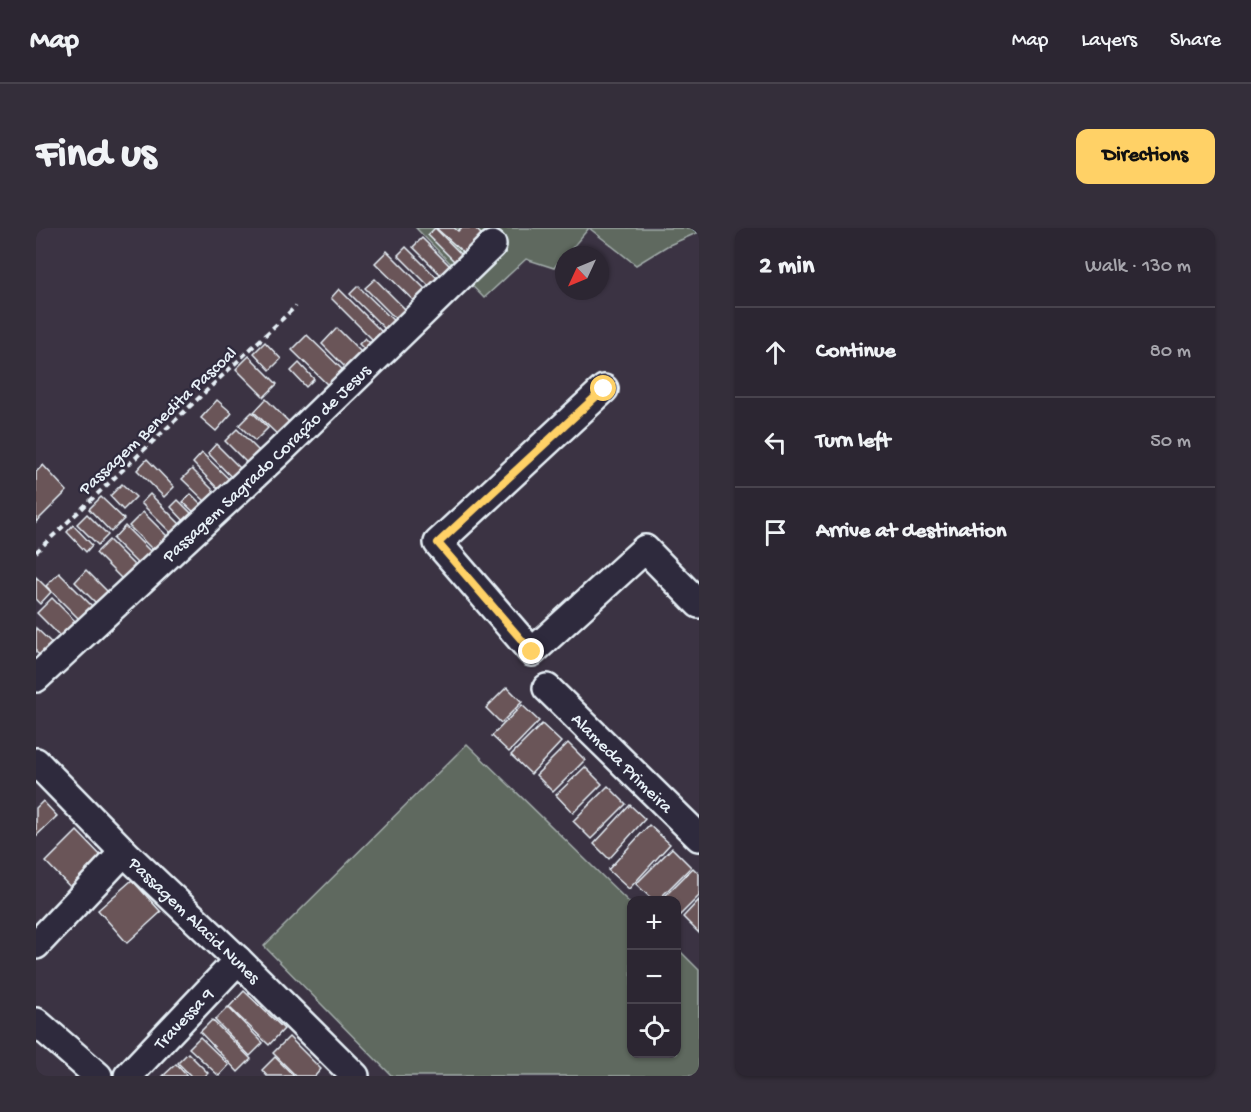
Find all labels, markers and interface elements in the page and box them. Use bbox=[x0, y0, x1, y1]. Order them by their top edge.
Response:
text: Map bbox=[30, 25, 79, 58]
text: Map bbox=[1012, 29, 1048, 54]
text: Layers bbox=[1081, 29, 1137, 54]
text: Share bbox=[1170, 29, 1221, 54]
button: Directions bbox=[1076, 129, 1215, 184]
text: Find us bbox=[36, 132, 156, 181]
north arrow bbox=[555, 246, 609, 300]
text: 2 min bbox=[759, 252, 814, 283]
text: Walk · 130 m bbox=[1085, 256, 1191, 279]
icon: ahead bbox=[759, 336, 792, 369]
text: Continue bbox=[816, 339, 896, 365]
text: 80 m bbox=[1150, 341, 1191, 364]
street label: Passagem Benedita Pascoal bbox=[75, 343, 242, 501]
street label: Passagem Sagrado Coração de Jesus bbox=[158, 360, 377, 569]
route start bbox=[590, 375, 616, 401]
icon: left bbox=[759, 426, 792, 459]
text: Turn left bbox=[816, 429, 890, 455]
text: 50 m bbox=[1150, 431, 1191, 454]
icon: arrive bbox=[759, 516, 792, 549]
text: Arrive at destination bbox=[816, 519, 1006, 545]
route end bbox=[518, 638, 544, 664]
street label: Alameda Primeira bbox=[566, 710, 677, 819]
street label: Passagem Alacid Nunes bbox=[122, 853, 265, 990]
map controls bbox=[627, 896, 681, 1058]
button: + bbox=[627, 896, 681, 950]
button: − bbox=[627, 950, 681, 1004]
street label: Travessa 9 bbox=[150, 984, 219, 1056]
button: locate bbox=[627, 1004, 681, 1058]

